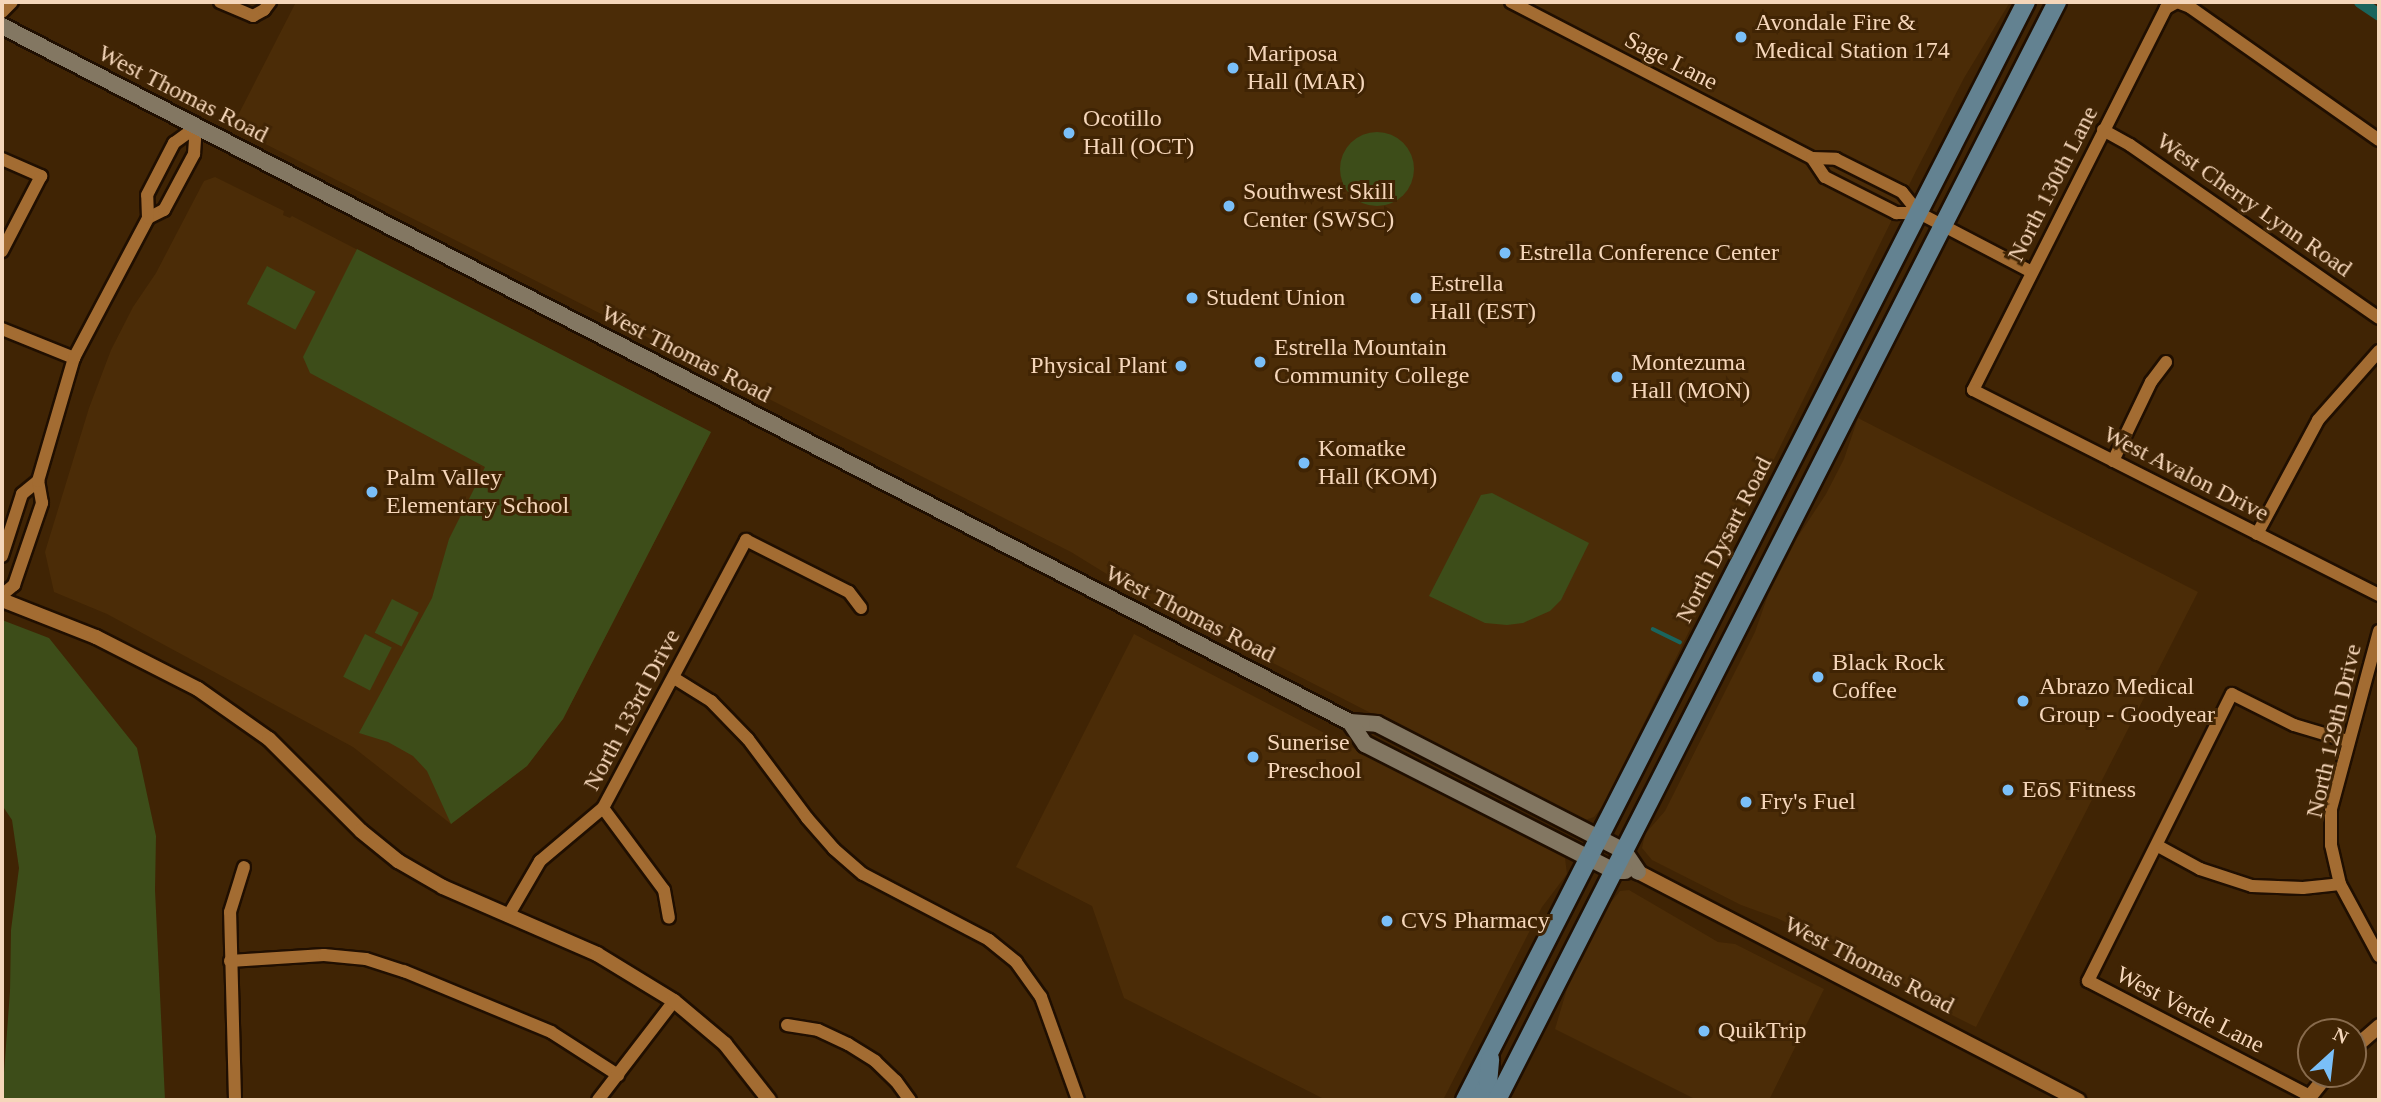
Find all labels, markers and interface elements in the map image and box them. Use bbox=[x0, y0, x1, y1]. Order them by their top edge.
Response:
place label: Avondale Fire & Medical Station 174 bbox=[1755, 9, 1950, 65]
street label: Sage Lane bbox=[1620, 25, 1722, 97]
marker: Avondale Fire & Medical Station 174 bbox=[1733, 29, 1749, 45]
street label: West Thomas Road bbox=[93, 39, 273, 149]
place label: Mariposa Hall (MAR) bbox=[1247, 40, 1365, 96]
marker: Mariposa Hall (MAR) bbox=[1225, 60, 1241, 76]
street label: North 130th Lane bbox=[2001, 101, 2105, 267]
place label: Ocotillo Hall (OCT) bbox=[1083, 105, 1194, 161]
marker: Ocotillo Hall (OCT) bbox=[1061, 125, 1077, 141]
street label: West Cherry Lynn Road bbox=[2151, 127, 2357, 283]
place label: Southwest Skill Center (SWSC) bbox=[1243, 178, 1394, 234]
marker: Southwest Skill Center (SWSC) bbox=[1221, 198, 1237, 214]
place label: Estrella Conference Center bbox=[1519, 239, 1779, 267]
marker: Estrella Conference Center bbox=[1497, 245, 1513, 261]
place label: Estrella Hall (EST) bbox=[1430, 270, 1536, 326]
place label: Student Union bbox=[1206, 284, 1345, 312]
marker: Student Union bbox=[1184, 290, 1200, 306]
marker: Estrella Hall (EST) bbox=[1408, 290, 1424, 306]
street label: West Thomas Road bbox=[596, 299, 776, 409]
place label: Estrella Mountain Community College bbox=[1274, 334, 1469, 390]
place label: Montezuma Hall (MON) bbox=[1631, 349, 1750, 405]
place label: Physical Plant bbox=[1030, 352, 1167, 380]
marker: Estrella Mountain Community College bbox=[1252, 354, 1268, 370]
marker: Physical Plant bbox=[1173, 358, 1189, 374]
marker: Montezuma Hall (MON) bbox=[1609, 369, 1625, 385]
street label: West Avalon Drive bbox=[2098, 420, 2274, 528]
place label: Komatke Hall (KOM) bbox=[1318, 435, 1437, 491]
street label: North Dysart Road bbox=[1670, 452, 1778, 628]
marker: Komatke Hall (KOM) bbox=[1296, 455, 1312, 471]
place label: Palm Valley Elementary School bbox=[386, 464, 569, 520]
marker: Palm Valley Elementary School bbox=[364, 484, 380, 500]
street label: West Thomas Road bbox=[1100, 559, 1280, 669]
street label: North 133rd Drive bbox=[577, 624, 687, 796]
street label: North 129th Drive bbox=[2300, 641, 2368, 821]
place label: Black Rock Coffee bbox=[1832, 649, 1945, 705]
marker: Black Rock Coffee bbox=[1810, 669, 1826, 685]
place label: Abrazo Medical Group - Goodyear bbox=[2039, 673, 2215, 729]
marker: Abrazo Medical Group - Goodyear bbox=[2013, 691, 2033, 711]
place label: Sunerise Preschool bbox=[1267, 729, 1362, 785]
marker: Sunerise Preschool bbox=[1245, 749, 1261, 765]
place label: EōS Fitness bbox=[2022, 776, 2136, 804]
marker: EōS Fitness bbox=[2000, 782, 2016, 798]
place label: Fry's Fuel bbox=[1760, 788, 1856, 816]
marker: Fry's Fuel bbox=[1738, 794, 1754, 810]
place label: CVS Pharmacy bbox=[1401, 907, 1550, 935]
street label: West Thomas Road bbox=[1779, 910, 1959, 1020]
marker: CVS Pharmacy bbox=[1379, 913, 1395, 929]
street label: West Verde Lane bbox=[2111, 960, 2269, 1060]
place label: QuikTrip bbox=[1718, 1017, 1806, 1045]
north arrow bbox=[2297, 1018, 2367, 1088]
marker: QuikTrip bbox=[1696, 1023, 1712, 1039]
text: N bbox=[2330, 1023, 2352, 1048]

